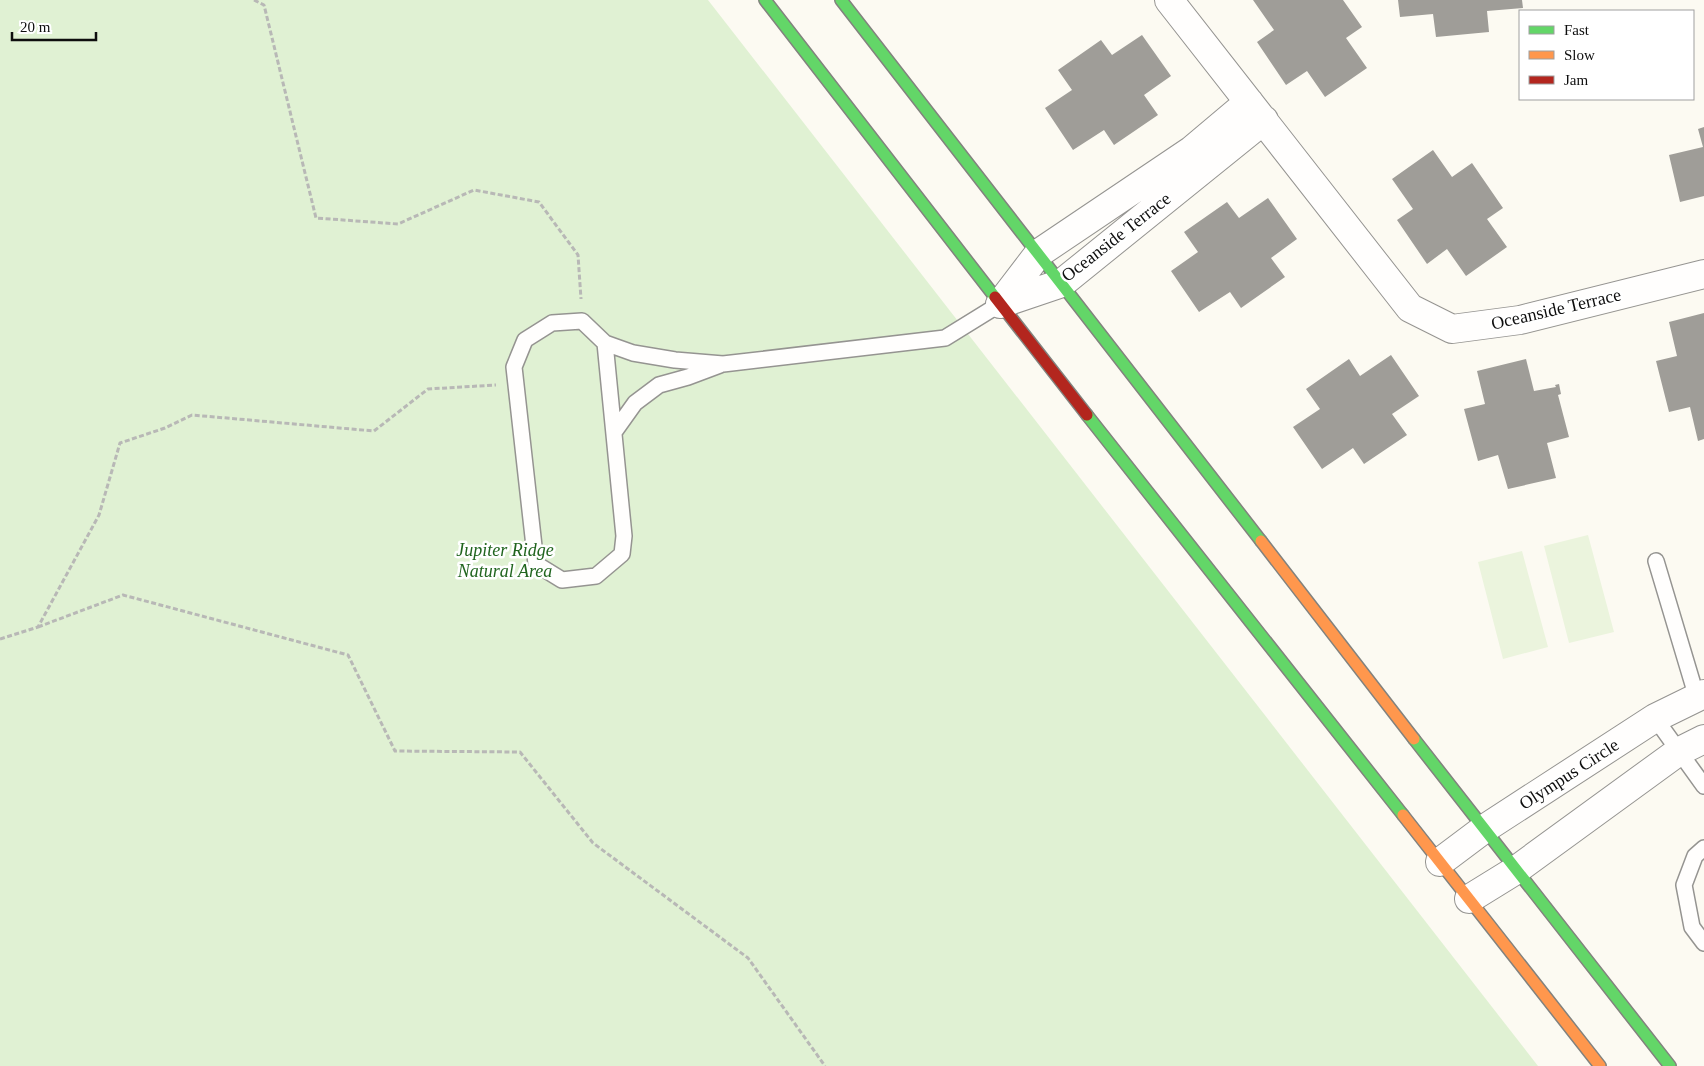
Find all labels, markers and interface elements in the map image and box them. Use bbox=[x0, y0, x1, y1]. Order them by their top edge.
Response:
scale bar bbox=[12, 10, 96, 42]
legend bbox=[1519, 10, 1694, 100]
text: 20 m bbox=[20, 19, 51, 35]
text: Fast bbox=[1564, 22, 1590, 38]
text: Slow bbox=[1564, 47, 1595, 63]
text: Jam bbox=[1564, 72, 1588, 88]
street label: Oceanside Terrace bbox=[1058, 188, 1174, 286]
street label: Oceanside Terrace bbox=[1489, 284, 1623, 334]
park label: Jupiter Ridge Natural Area bbox=[456, 540, 554, 581]
street label: Olympus Circle bbox=[1516, 734, 1622, 814]

